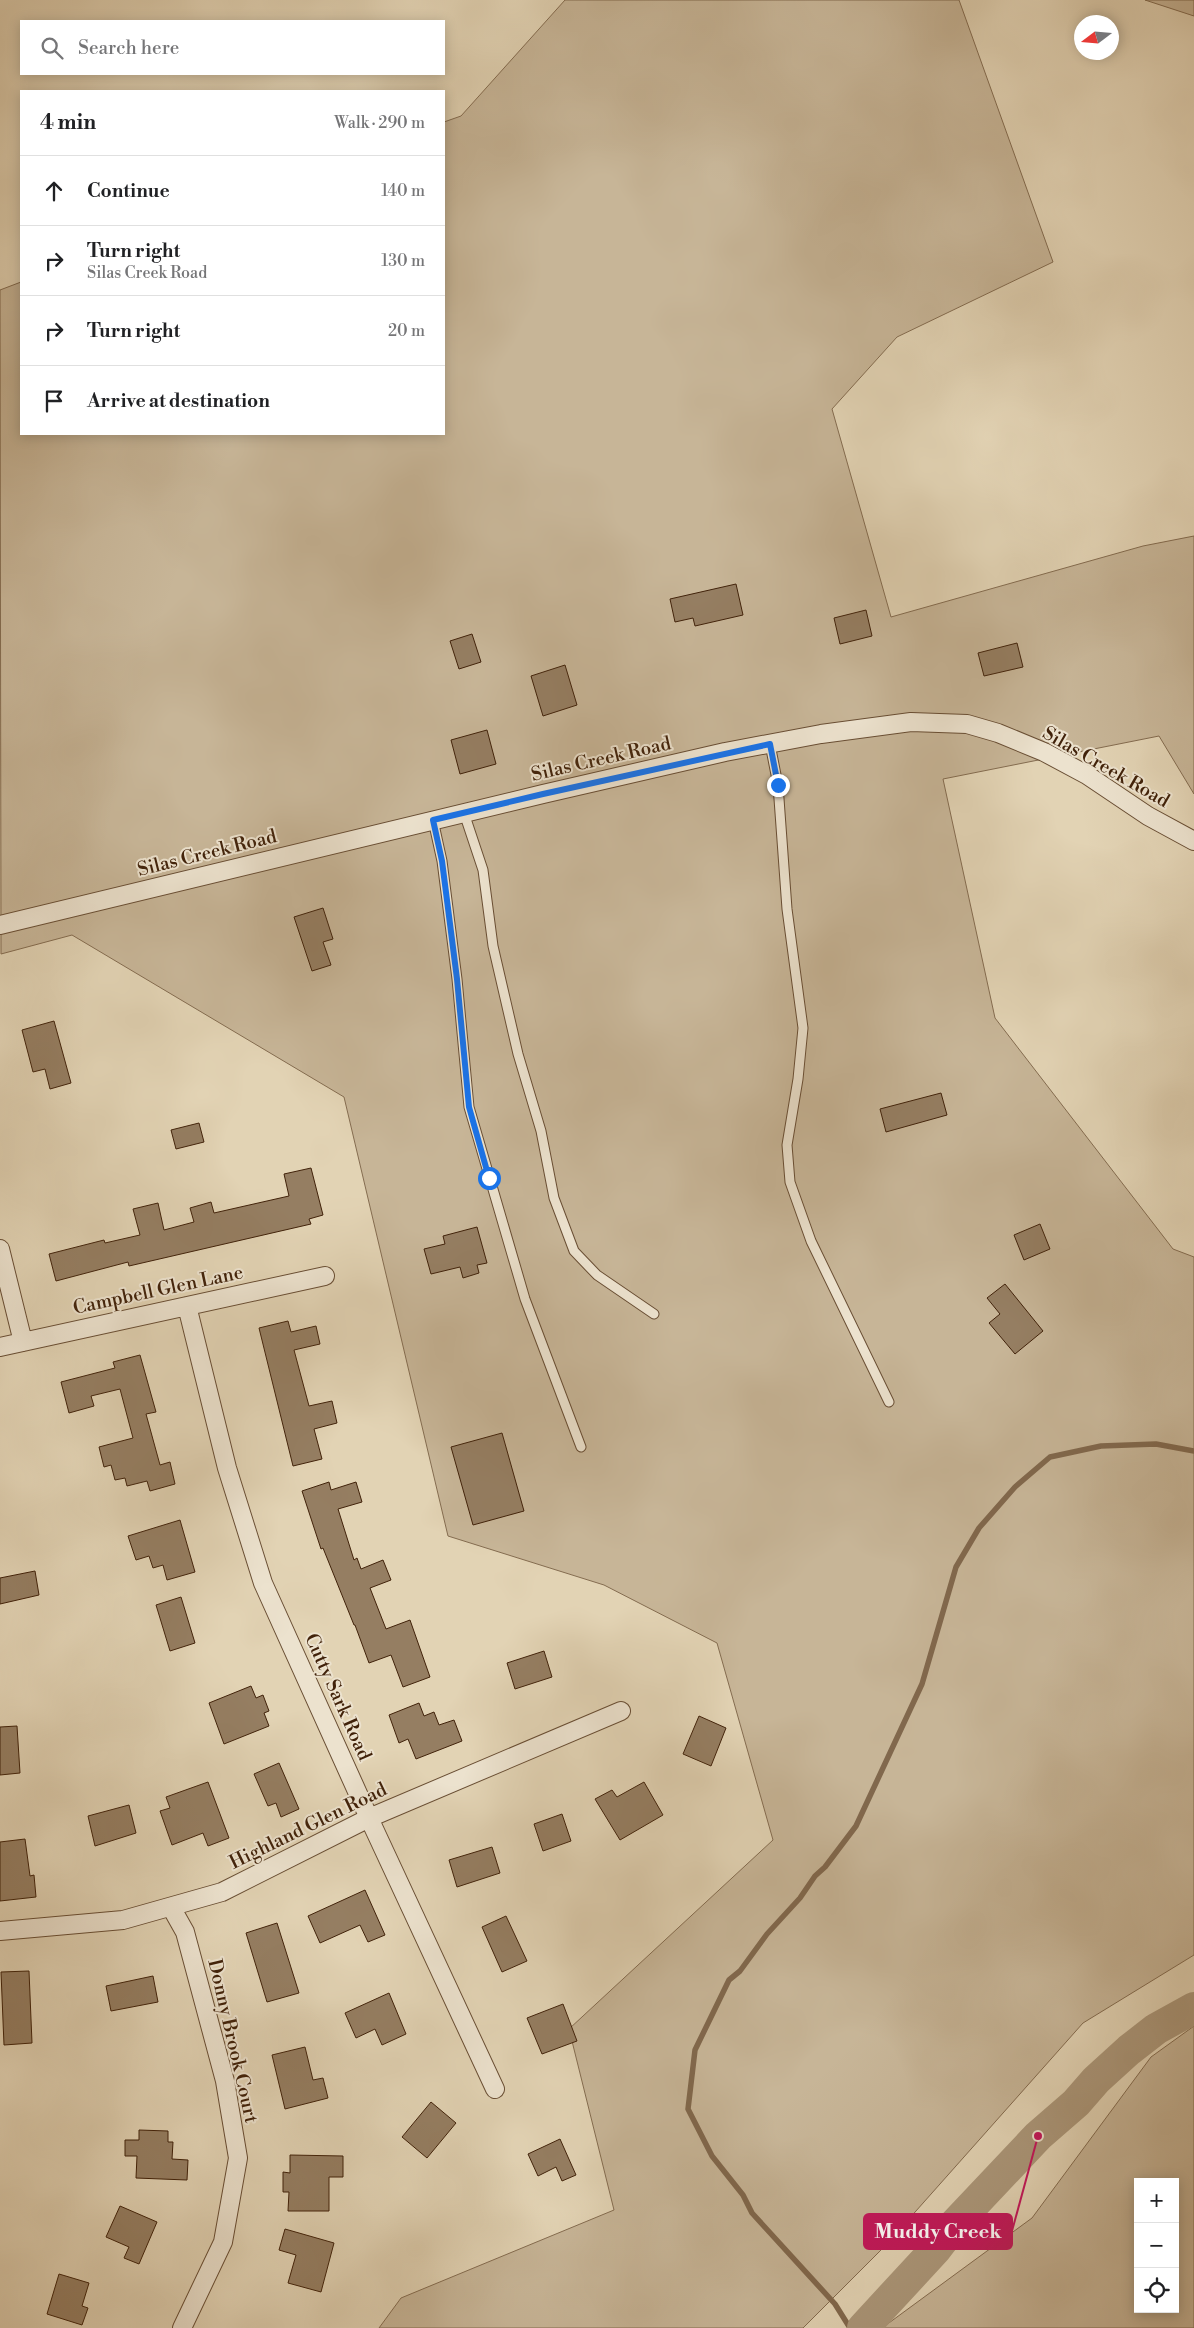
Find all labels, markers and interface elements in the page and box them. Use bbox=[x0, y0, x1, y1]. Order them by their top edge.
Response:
north arrow bbox=[1074, 15, 1119, 60]
search box bbox=[20, 20, 445, 75]
icon: search bbox=[38, 34, 66, 62]
text: Search here bbox=[78, 36, 179, 60]
text: 4 min bbox=[40, 110, 96, 136]
text: Walk · 290 m bbox=[334, 113, 425, 133]
icon: ahead bbox=[40, 177, 68, 205]
text: Continue bbox=[87, 179, 170, 203]
text: 140 m bbox=[381, 181, 425, 201]
text: Turn right bbox=[87, 239, 180, 263]
icon: right bbox=[40, 247, 68, 275]
text: 130 m bbox=[381, 251, 425, 271]
text: Silas Creek Road bbox=[87, 263, 207, 283]
icon: right bbox=[40, 317, 68, 345]
text: Turn right bbox=[87, 319, 180, 343]
text: 20 m bbox=[388, 321, 425, 341]
icon: arrive bbox=[40, 387, 68, 415]
text: Arrive at destination bbox=[87, 389, 270, 413]
street label: Silas Creek Road bbox=[1038, 721, 1174, 813]
street label: Silas Creek Road bbox=[529, 731, 673, 787]
route end bbox=[767, 774, 790, 797]
street label: Silas Creek Road bbox=[135, 824, 279, 882]
route start bbox=[478, 1167, 501, 1190]
street label: Campbell Glen Lane bbox=[71, 1260, 245, 1320]
street label: Cutty Sark Road bbox=[299, 1630, 377, 1765]
street label: Highland Glen Road bbox=[225, 1777, 391, 1875]
street label: Donny Brook Court bbox=[202, 1957, 264, 2126]
map controls bbox=[1134, 2178, 1179, 2313]
button: + bbox=[1134, 2178, 1179, 2223]
callout: Muddy Creek bbox=[864, 2214, 1012, 2249]
text: Muddy Creek bbox=[874, 2220, 1002, 2245]
button: − bbox=[1134, 2223, 1179, 2268]
button: locate bbox=[1134, 2268, 1179, 2313]

